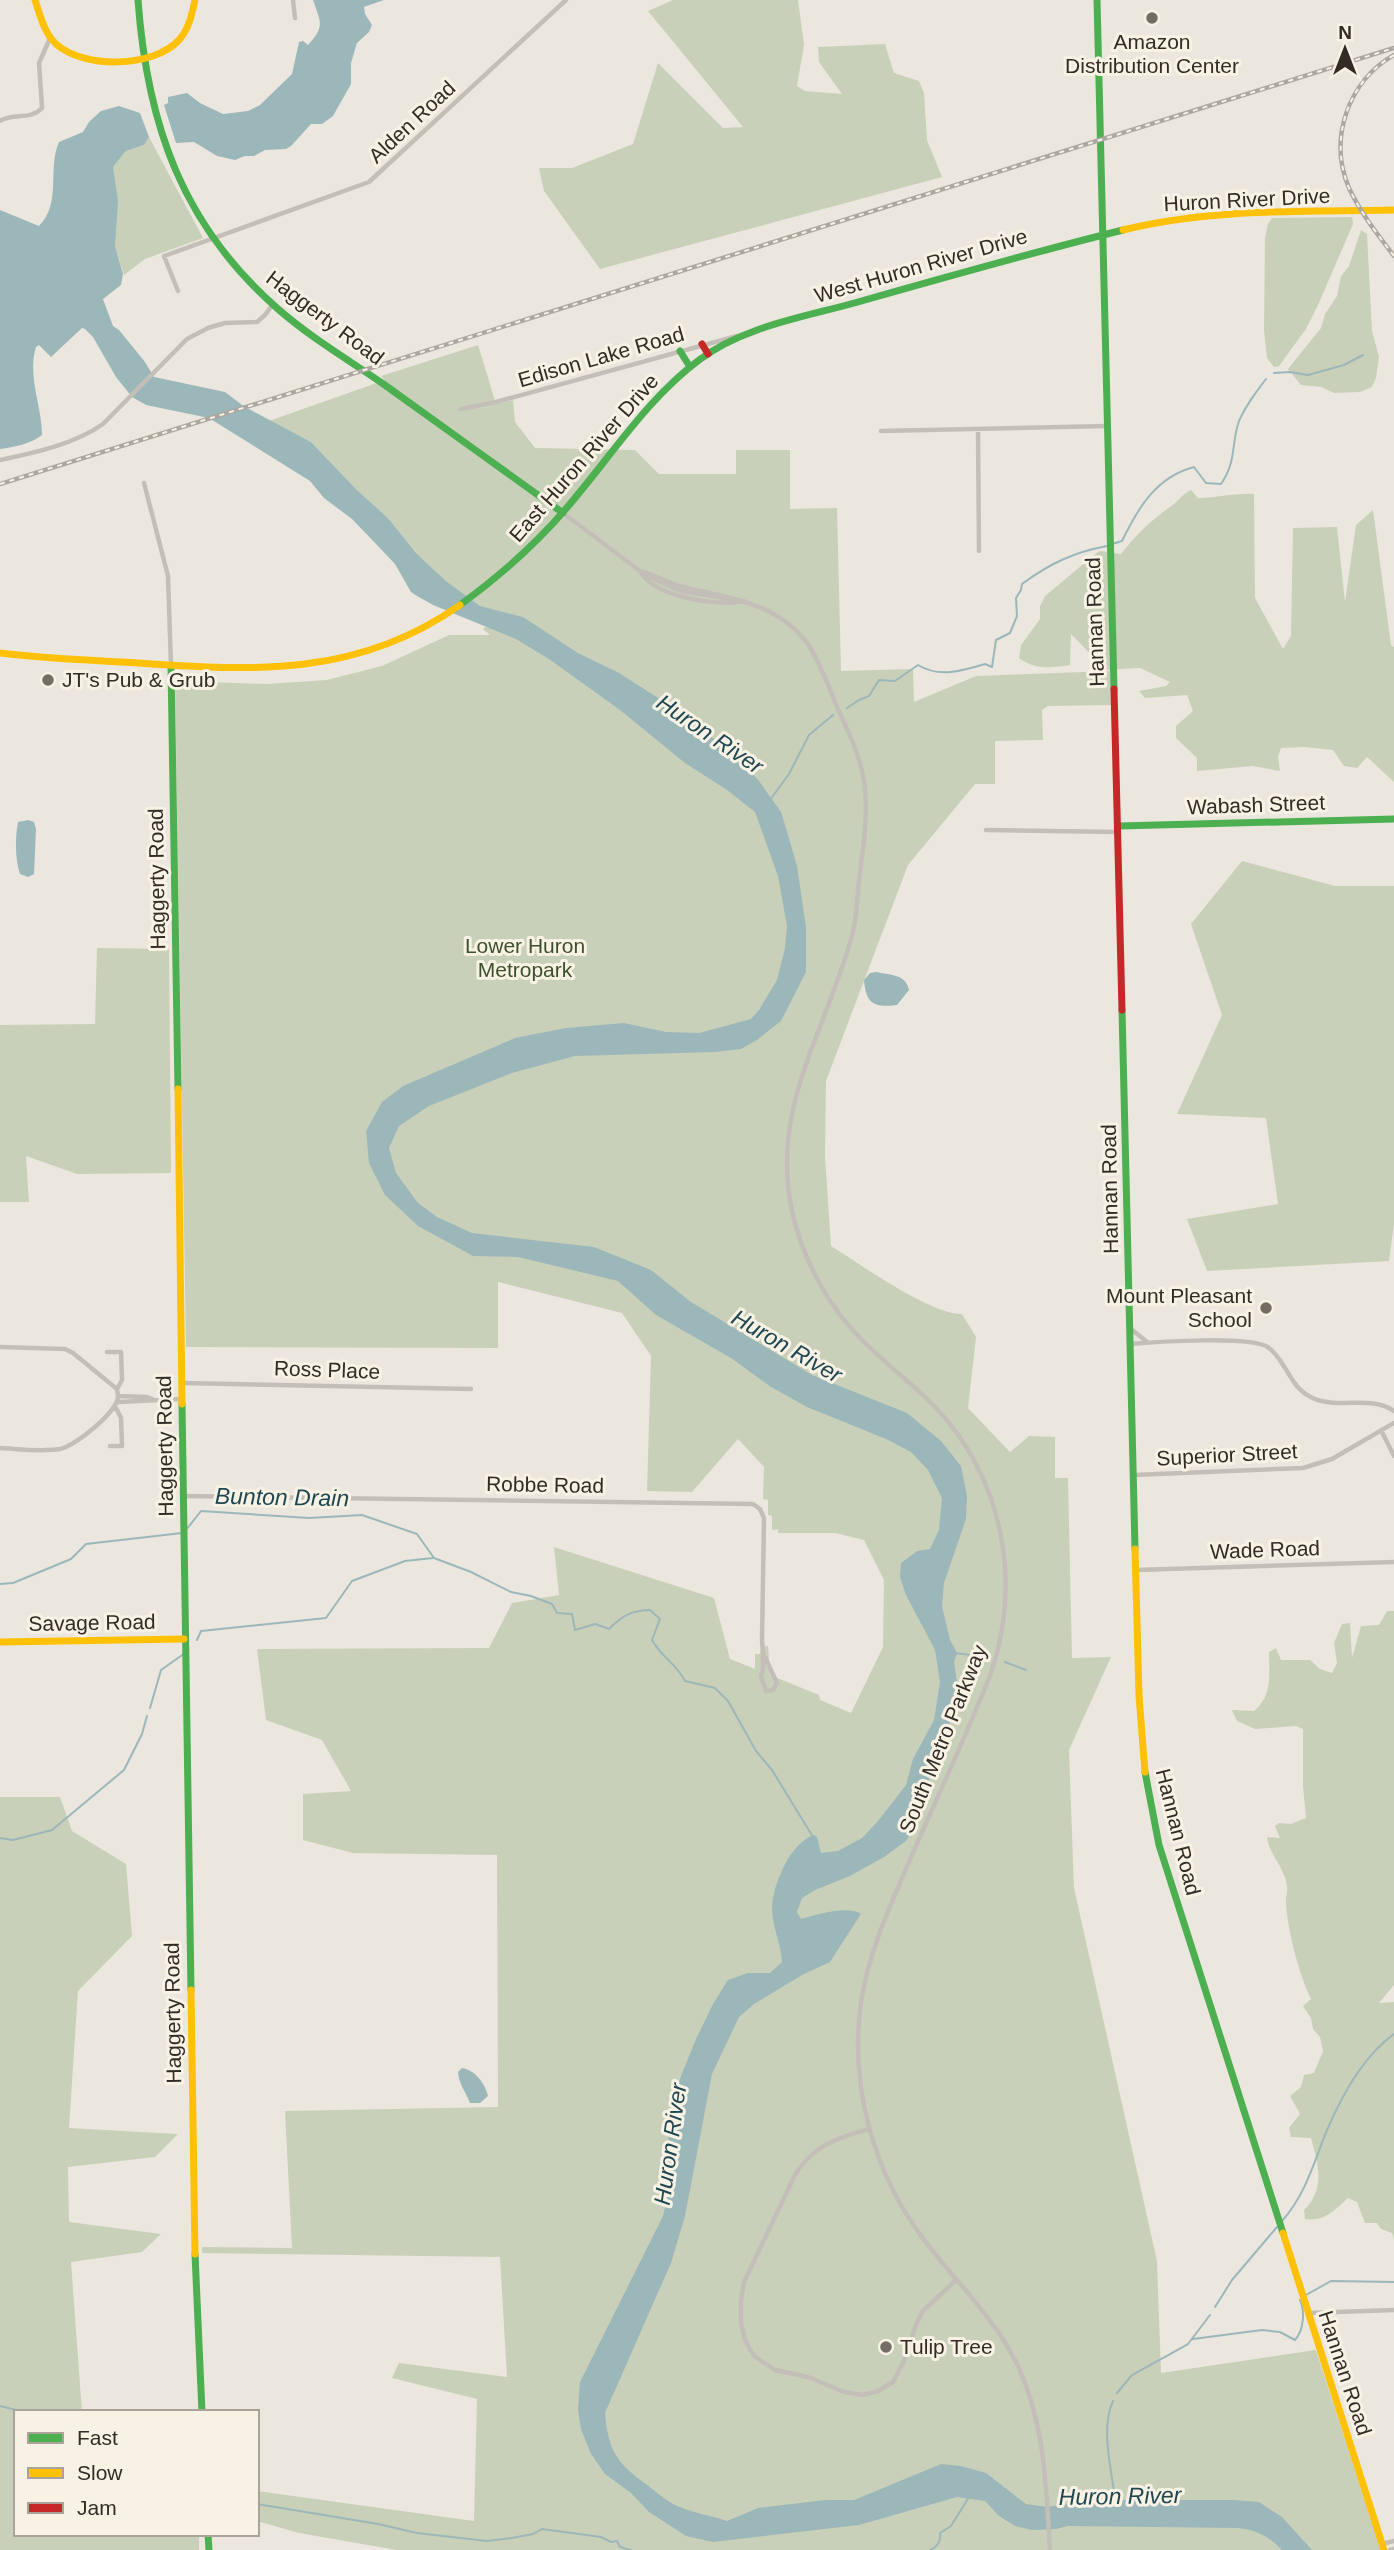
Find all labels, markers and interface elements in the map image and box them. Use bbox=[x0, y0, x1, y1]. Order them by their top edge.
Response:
marker: Amazon Distribution Center bbox=[1144, 10, 1160, 26]
north arrow bbox=[1310, 14, 1380, 84]
text: N bbox=[1338, 22, 1352, 43]
place label: Amazon Distribution Center bbox=[1065, 30, 1239, 77]
street label: Alden Road bbox=[364, 76, 460, 167]
street label: Huron River Drive bbox=[1163, 184, 1331, 215]
street label: West Huron River Drive bbox=[812, 224, 1030, 307]
street label: Haggerty Road bbox=[262, 266, 389, 369]
street label: Edison Lake Road bbox=[515, 322, 687, 391]
street label: East Huron River Drive bbox=[505, 369, 663, 546]
street label: Hannan Road bbox=[1081, 557, 1108, 687]
place label: JT's Pub & Grub bbox=[62, 668, 215, 691]
marker: JT's Pub & Grub bbox=[40, 672, 56, 688]
water label: Huron River bbox=[652, 689, 769, 780]
street label: Wabash Street bbox=[1187, 791, 1326, 818]
street label: Haggerty Road bbox=[144, 808, 169, 950]
park label: Lower Huron Metropark bbox=[465, 934, 585, 981]
street label: Hannan Road bbox=[1097, 1124, 1122, 1254]
place label: Mount Pleasant School bbox=[1106, 1284, 1252, 1331]
marker: Mount Pleasant School bbox=[1258, 1300, 1274, 1316]
water label: Huron River bbox=[727, 1304, 848, 1389]
street label: Ross Place bbox=[274, 1356, 380, 1383]
street label: Haggerty Road bbox=[152, 1375, 177, 1517]
street label: Superior Street bbox=[1156, 1439, 1298, 1470]
street label: Robbe Road bbox=[486, 1472, 604, 1497]
water label: Bunton Drain bbox=[215, 1483, 349, 1511]
street label: Wade Road bbox=[1210, 1536, 1320, 1563]
street label: Savage Road bbox=[28, 1610, 156, 1635]
street label: South Metro Parkway bbox=[894, 1641, 991, 1836]
street label: Hannan Road bbox=[1152, 1766, 1205, 1898]
street label: Haggerty Road bbox=[160, 1942, 185, 2084]
water label: Huron River bbox=[649, 2080, 692, 2207]
street label: Hannan Road bbox=[1315, 2308, 1376, 2438]
place label: Tulip Tree bbox=[900, 2335, 993, 2358]
marker: Tulip Tree bbox=[878, 2339, 894, 2355]
legend bbox=[14, 2410, 259, 2536]
text: Fast bbox=[77, 2426, 118, 2449]
text: Slow bbox=[77, 2461, 123, 2484]
water label: Huron River bbox=[1058, 2482, 1183, 2510]
text: Jam bbox=[77, 2496, 117, 2519]

